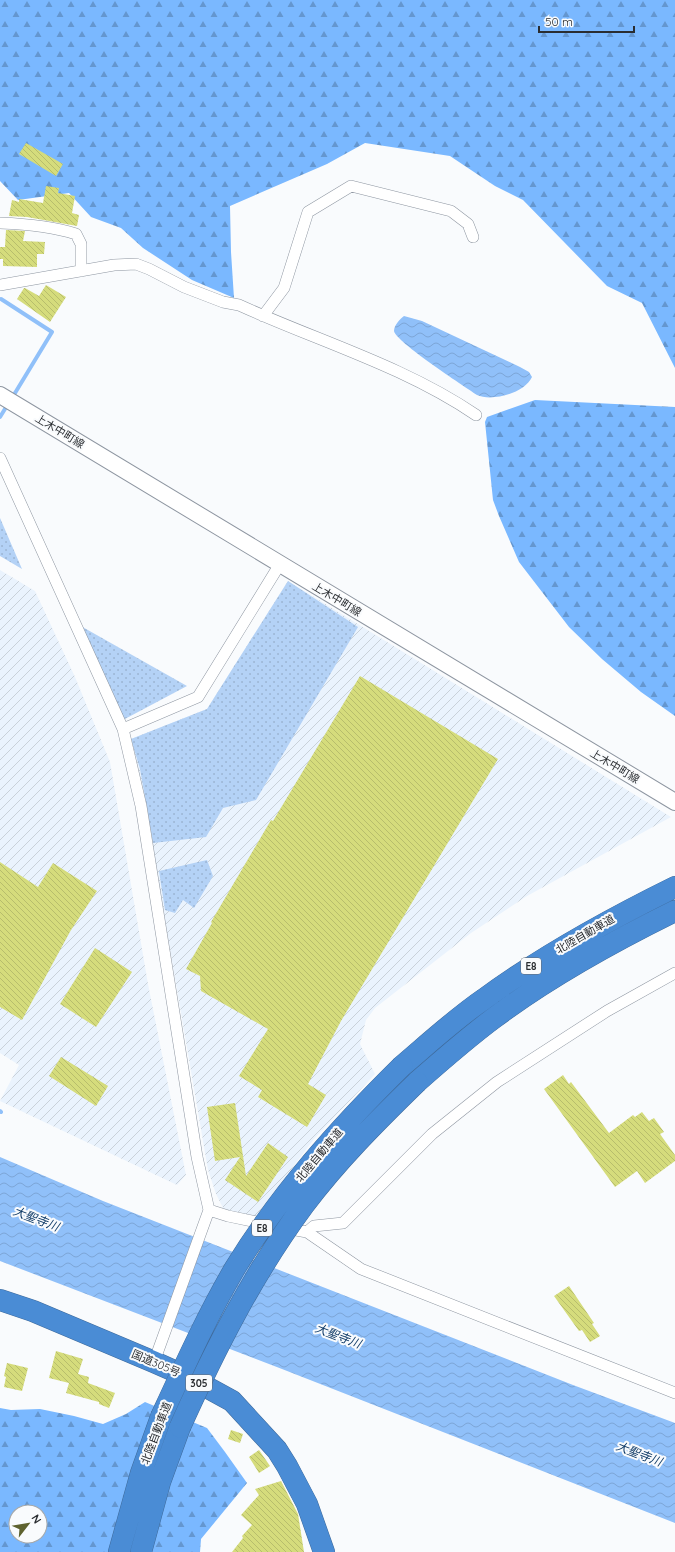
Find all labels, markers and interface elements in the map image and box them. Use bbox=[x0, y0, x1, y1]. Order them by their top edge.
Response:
scale bar bbox=[539, 8, 634, 34]
text: 50 m bbox=[545, 14, 573, 29]
street label: 上木中町線 bbox=[33, 411, 87, 451]
street label: 上木中町線 bbox=[310, 579, 364, 619]
street label: 上木中町線 bbox=[588, 746, 642, 786]
street label: 北陸自動車道 bbox=[553, 911, 617, 957]
road number: E8 bbox=[521, 958, 541, 974]
street label: 北陸自動車道 bbox=[292, 1125, 346, 1185]
water label: 大聖寺川 bbox=[11, 1203, 63, 1235]
road number: E8 bbox=[252, 1220, 272, 1236]
water label: 大聖寺川 bbox=[313, 1320, 365, 1352]
street label: 国道305号 bbox=[130, 1347, 182, 1379]
road number: 305 bbox=[186, 1375, 212, 1391]
street label: 北陸自動車道 bbox=[138, 1400, 174, 1466]
water label: 大聖寺川 bbox=[614, 1438, 666, 1470]
north arrow bbox=[8, 1504, 48, 1544]
text: N bbox=[28, 1512, 45, 1526]

